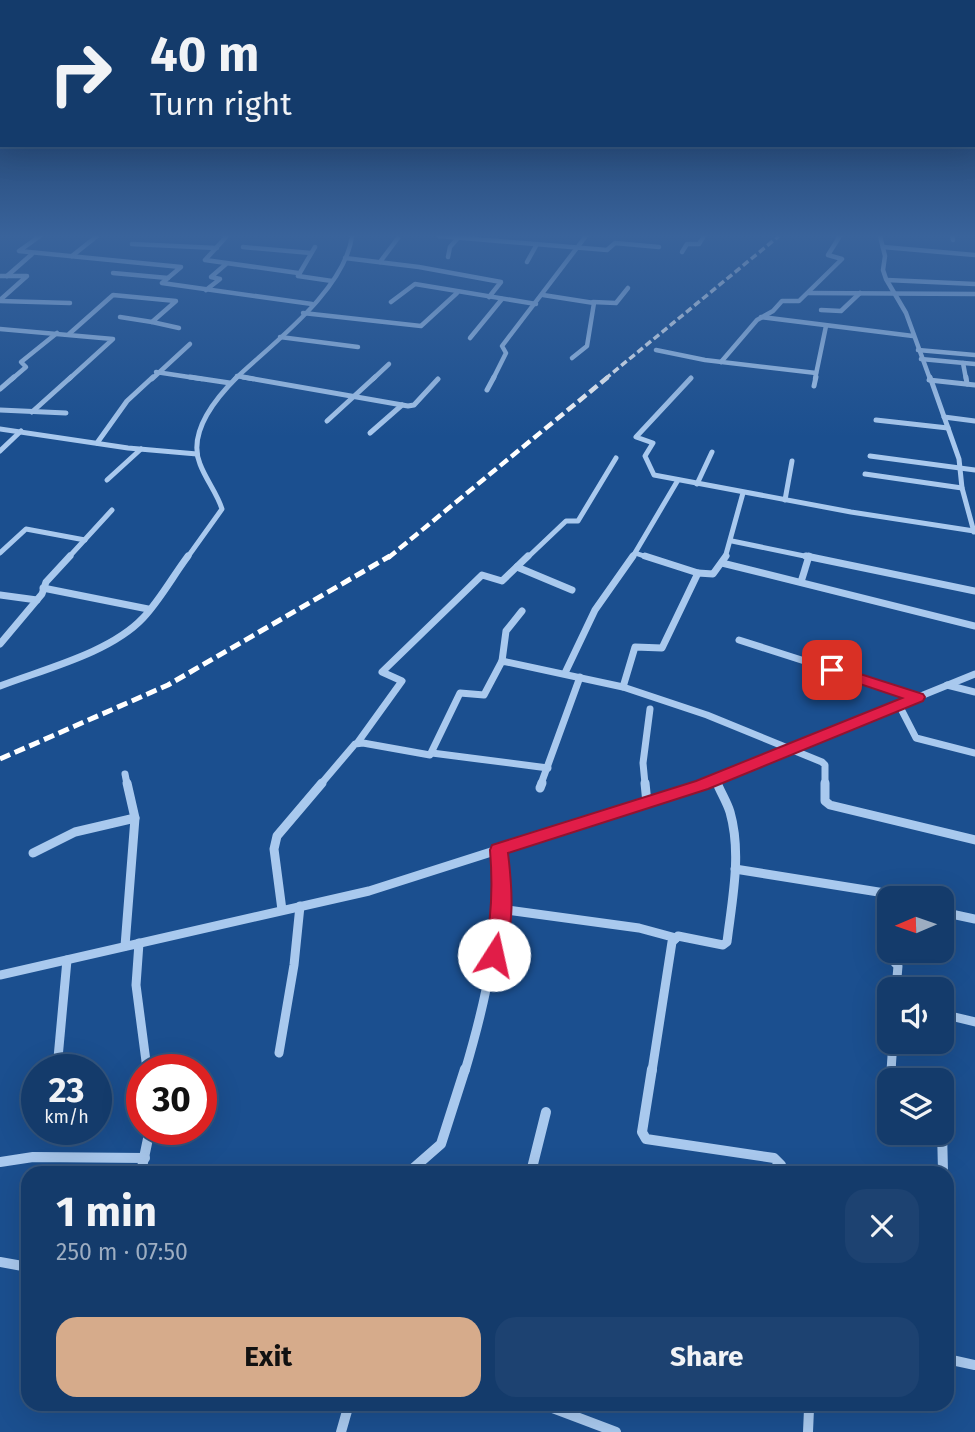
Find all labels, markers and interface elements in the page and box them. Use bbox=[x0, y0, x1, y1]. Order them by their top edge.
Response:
text: 40 m bbox=[150, 25, 259, 84]
icon: right bbox=[35, 28, 126, 119]
text: Turn right bbox=[150, 85, 292, 123]
pin bbox=[802, 640, 862, 700]
icon: arrive bbox=[813, 651, 851, 689]
north arrow bbox=[877, 886, 954, 962]
map controls bbox=[877, 886, 954, 1145]
position arrow bbox=[457, 918, 531, 992]
button: sound bbox=[877, 977, 954, 1054]
speed limit sign: 30 bbox=[126, 1054, 217, 1145]
button: layers bbox=[877, 1068, 954, 1145]
text: 23 bbox=[48, 1069, 85, 1111]
text: km/h bbox=[44, 1106, 89, 1128]
text: 1 min bbox=[56, 1187, 157, 1237]
button: close bbox=[845, 1189, 919, 1263]
text: 250 m · 07:50 bbox=[56, 1238, 188, 1266]
button: Exit bbox=[56, 1317, 481, 1397]
button: Share bbox=[495, 1317, 919, 1397]

